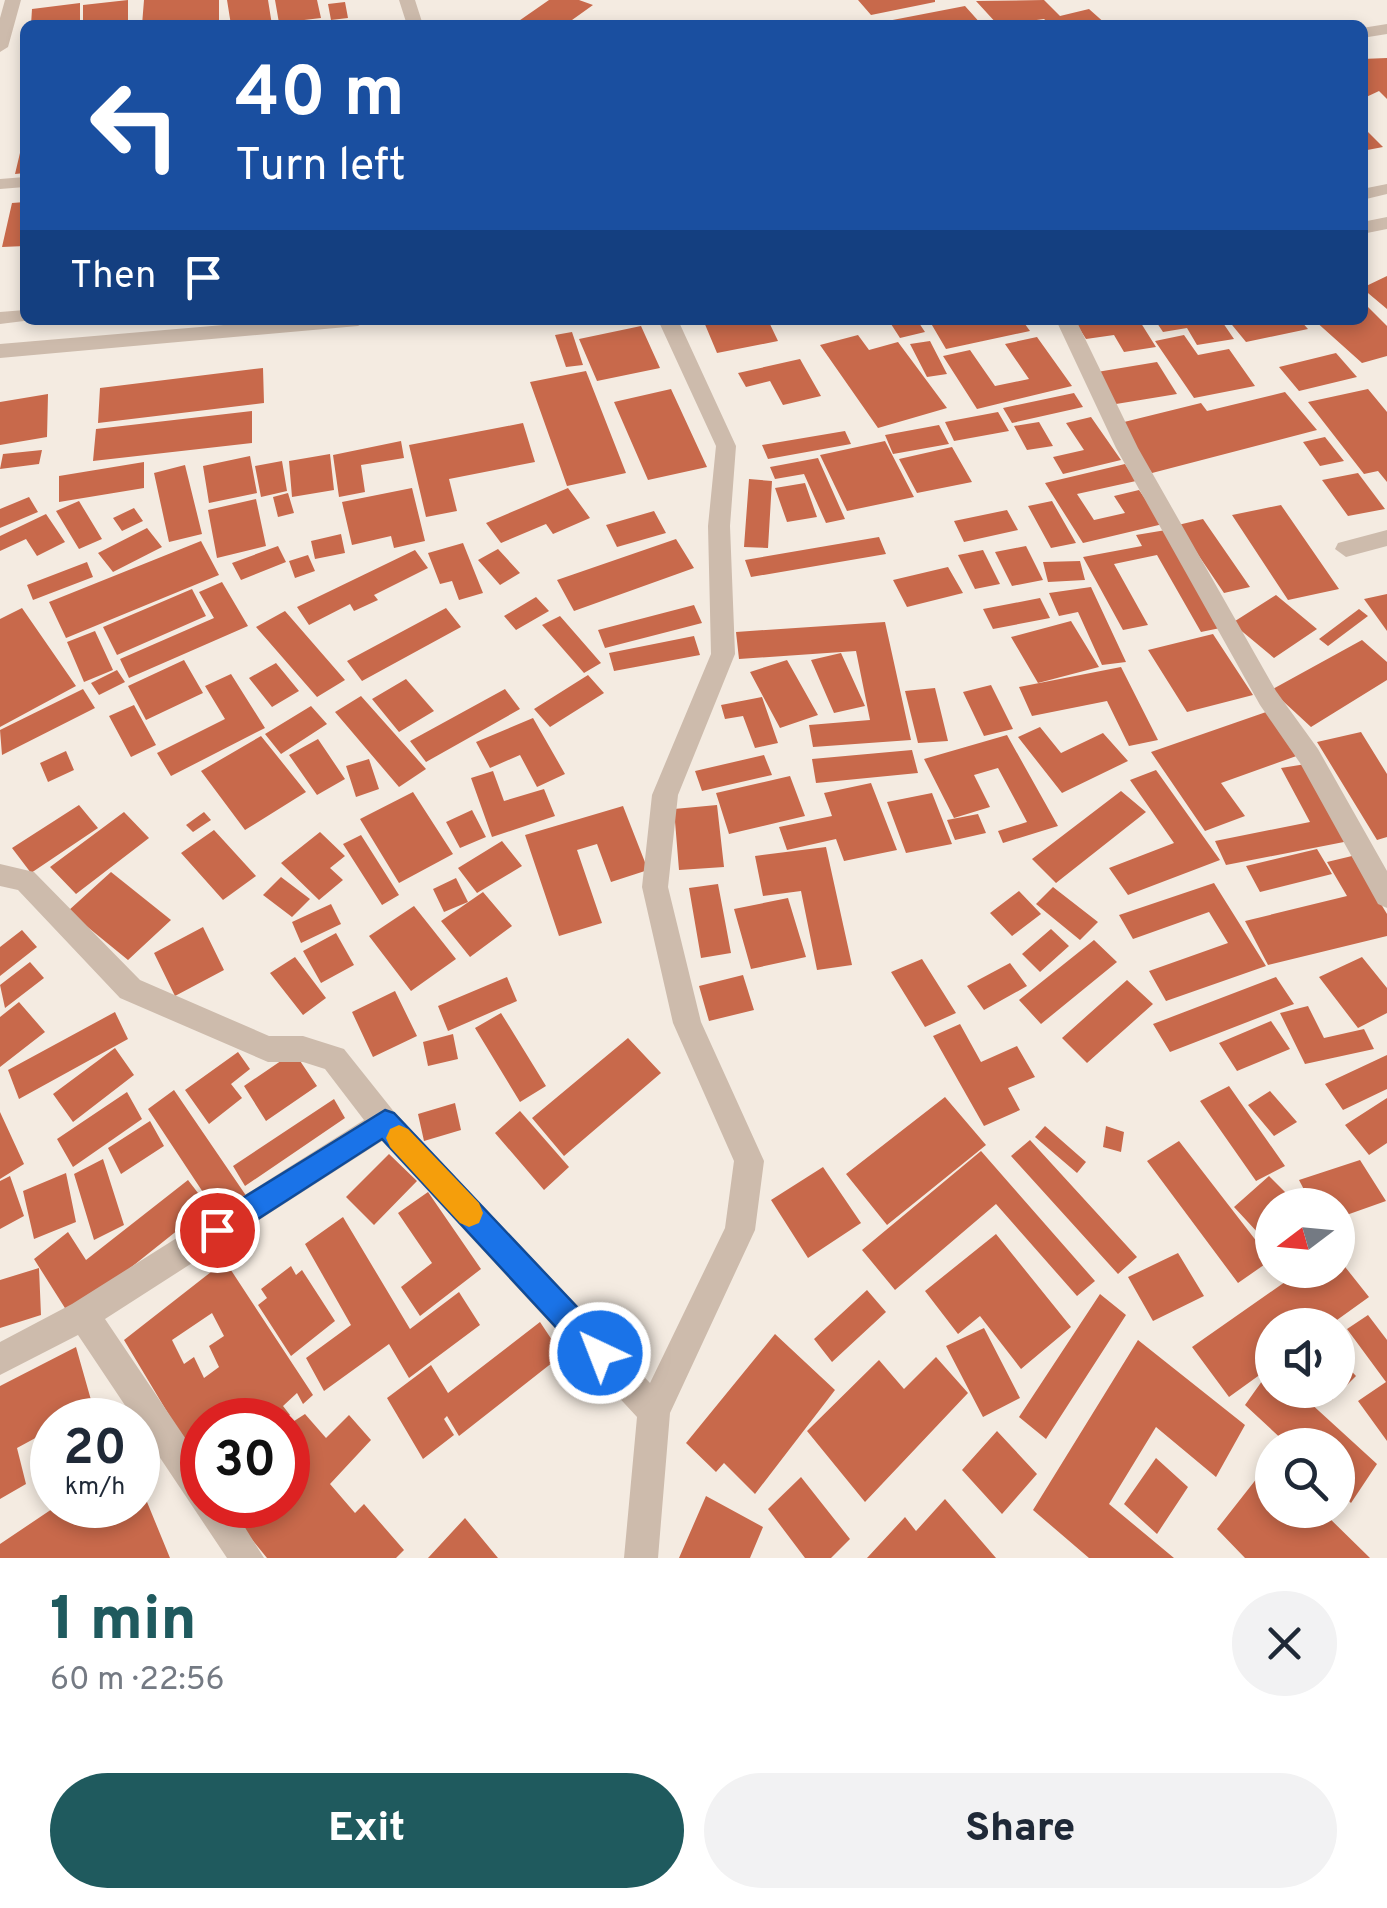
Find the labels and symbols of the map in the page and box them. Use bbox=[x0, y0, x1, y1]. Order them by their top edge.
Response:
pin bbox=[175, 1188, 260, 1273]
north arrow bbox=[1255, 1188, 1355, 1288]
position arrow bbox=[548, 1301, 652, 1405]
speed limit sign: 30 bbox=[180, 1398, 310, 1528]

